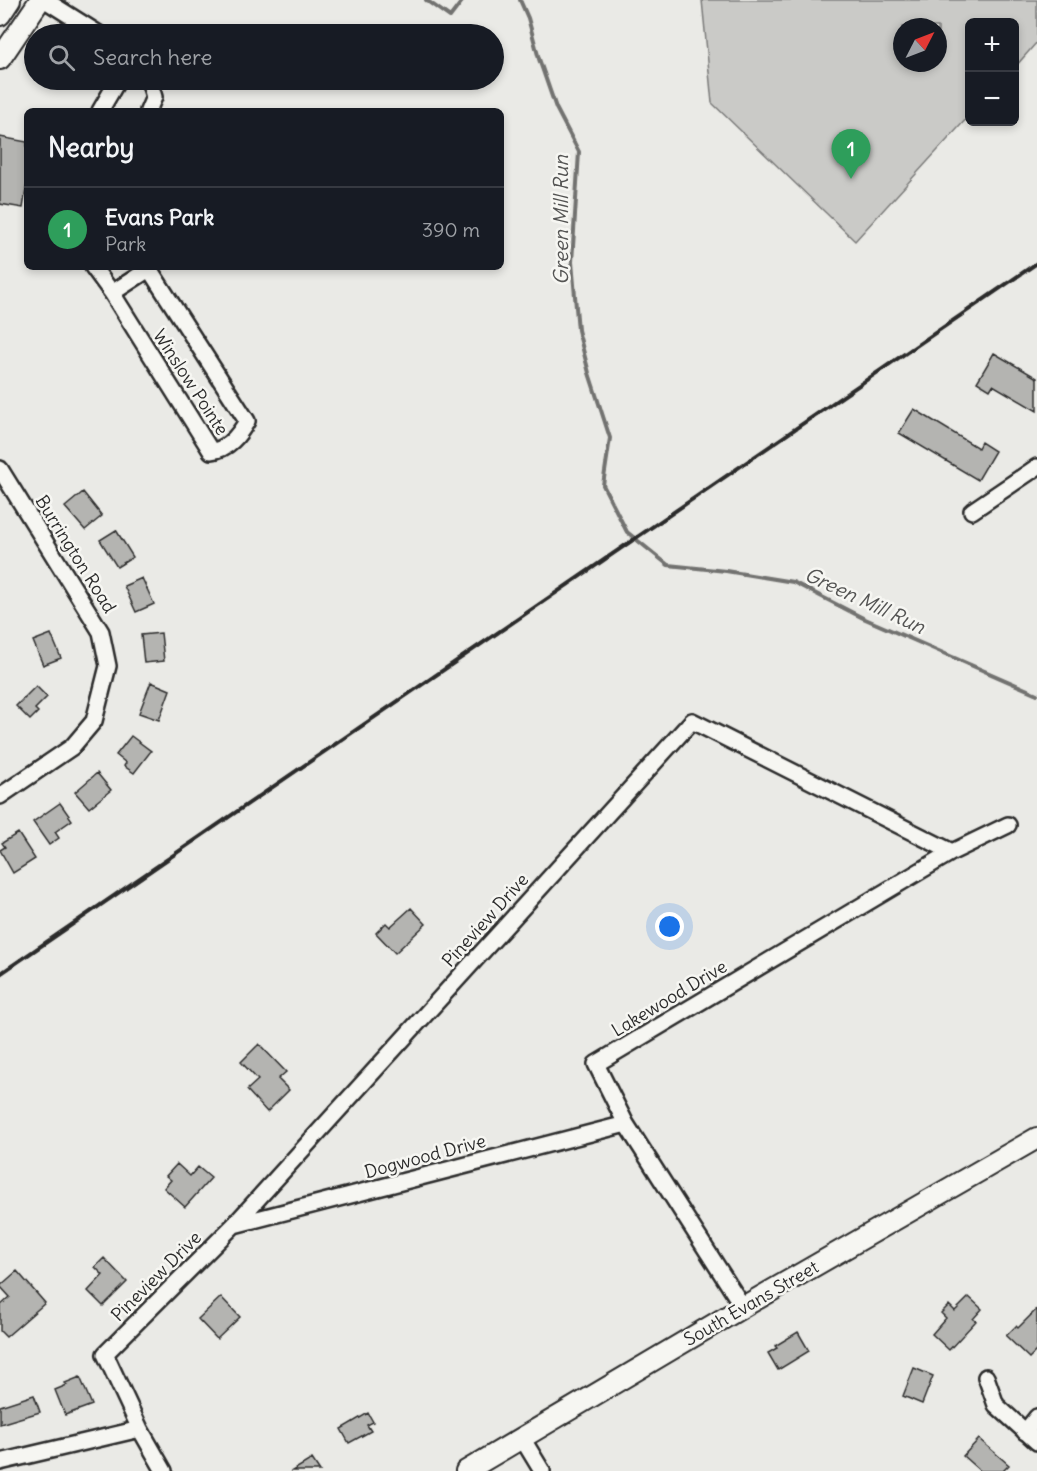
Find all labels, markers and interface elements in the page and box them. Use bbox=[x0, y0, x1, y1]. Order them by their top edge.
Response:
north arrow bbox=[893, 18, 947, 72]
map controls bbox=[965, 18, 1019, 126]
button: + bbox=[965, 18, 1019, 72]
search box bbox=[24, 24, 504, 90]
icon: search bbox=[45, 41, 78, 74]
text: Search here bbox=[93, 43, 212, 71]
button: − bbox=[965, 72, 1019, 126]
pin: 1 bbox=[832, 130, 870, 179]
text: Nearby bbox=[48, 131, 134, 164]
water label: Green Mill Run bbox=[548, 155, 573, 285]
text: Evans Park bbox=[105, 203, 214, 231]
text: 1 bbox=[64, 217, 71, 242]
text: 390 m bbox=[422, 217, 480, 242]
text: Park bbox=[105, 231, 146, 256]
street label: Winslow Pointe bbox=[148, 325, 234, 439]
street label: Burrington Road bbox=[31, 491, 122, 618]
water label: Green Mill Run bbox=[801, 561, 930, 639]
street label: Pineview Drive bbox=[437, 868, 533, 972]
your location bbox=[655, 912, 684, 941]
street label: Lakewood Drive bbox=[607, 955, 731, 1041]
street label: Dogwood Drive bbox=[362, 1129, 488, 1183]
street label: Pineview Drive bbox=[106, 1226, 206, 1326]
street label: South Evans Street bbox=[680, 1255, 822, 1351]

